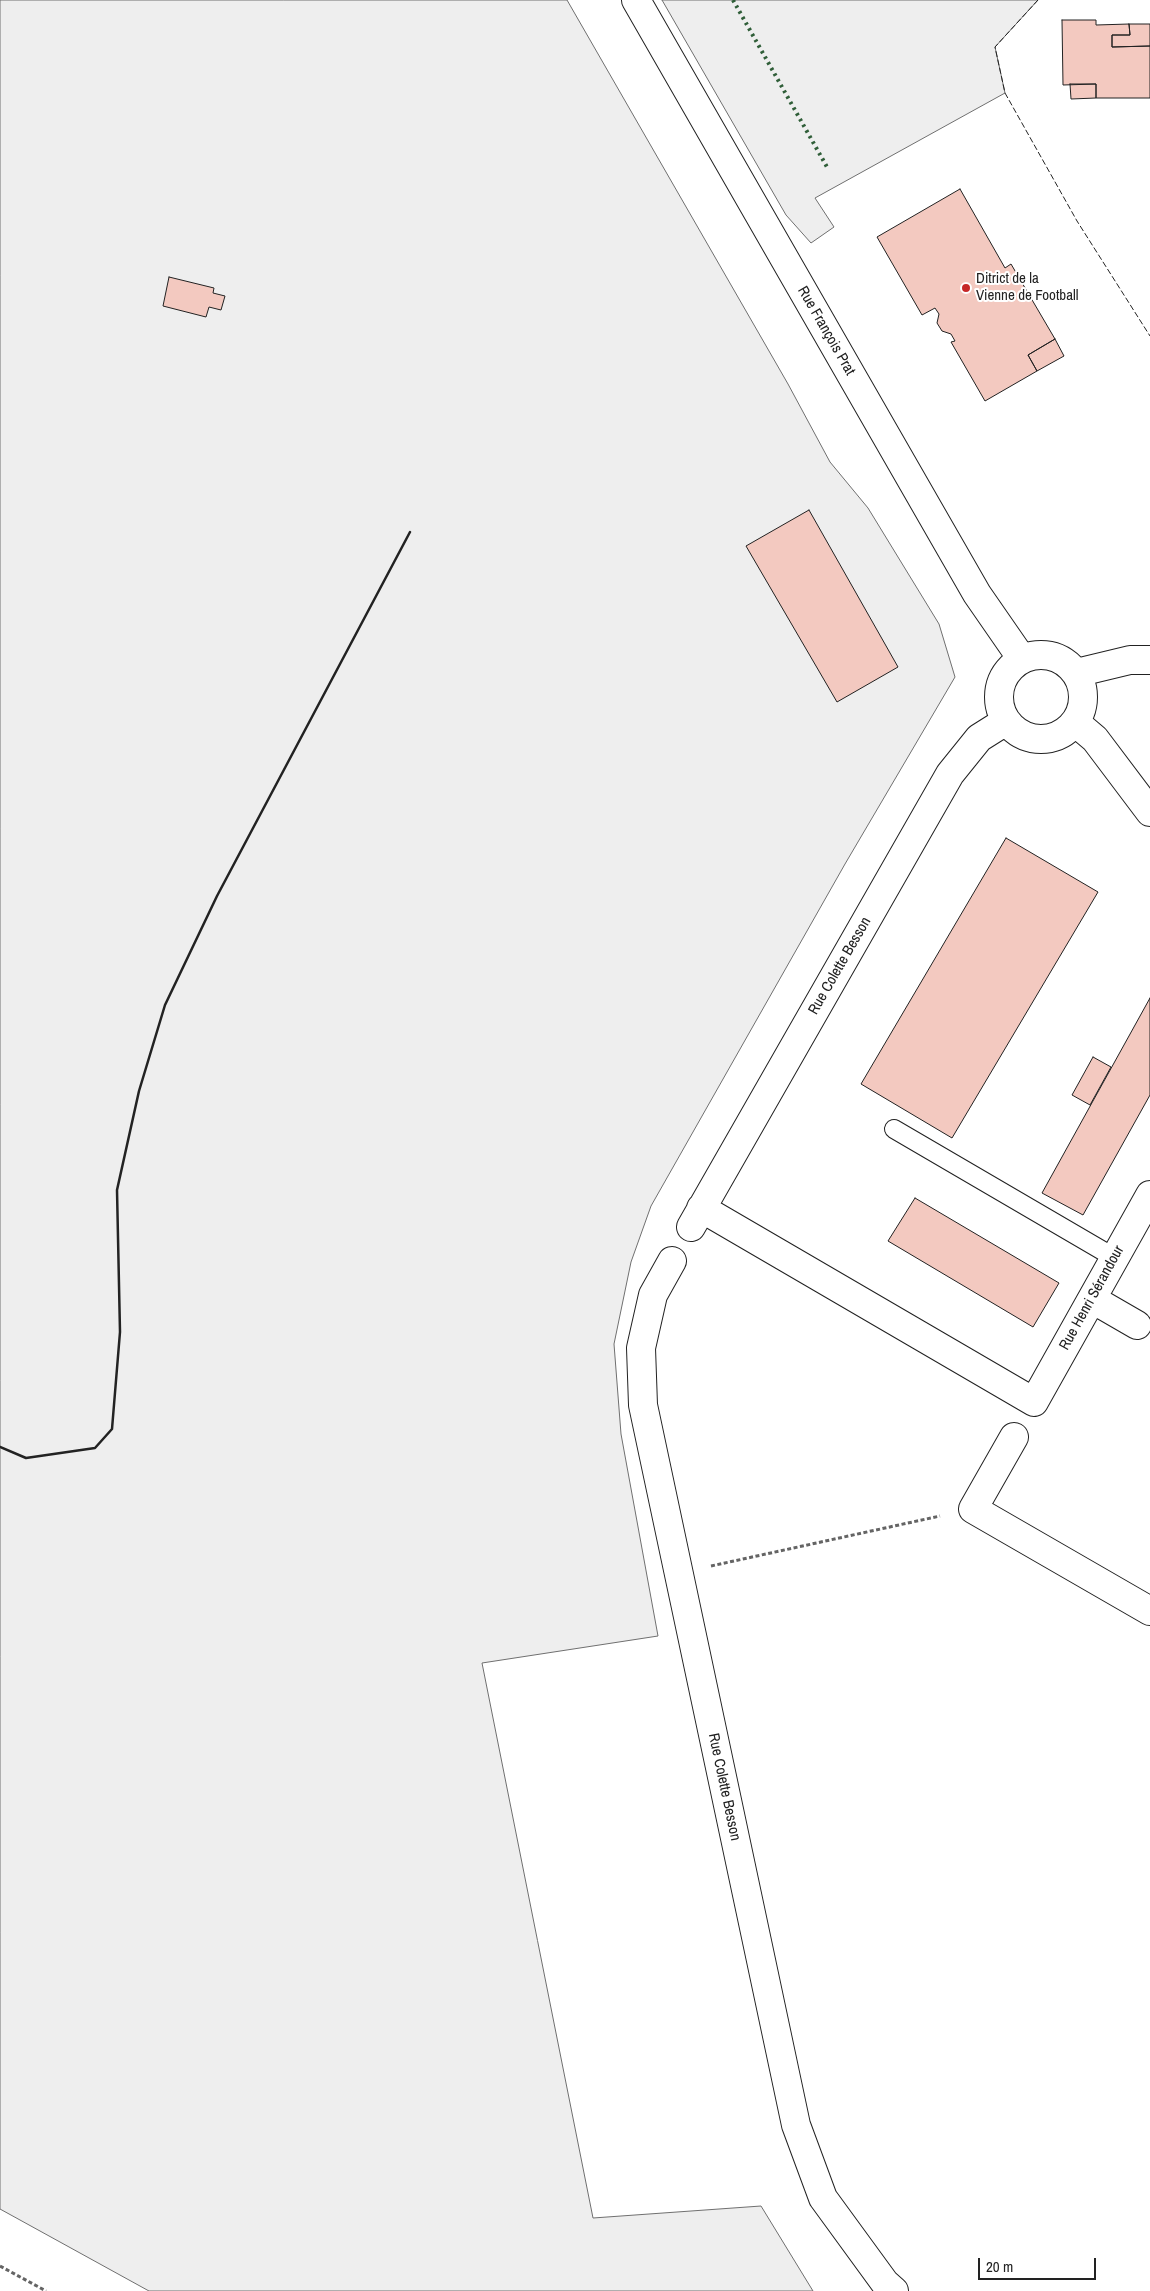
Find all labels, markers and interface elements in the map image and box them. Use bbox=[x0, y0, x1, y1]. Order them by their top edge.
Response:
place label: Ditrict de la Vienne de Football bbox=[976, 270, 1078, 305]
marker: Ditrict de la Vienne de Football bbox=[960, 282, 972, 294]
street label: Rue François Prat bbox=[793, 283, 859, 379]
street label: Rue Colette Besson bbox=[805, 914, 875, 1018]
street label: Rue Henri Sérandour bbox=[1056, 1243, 1128, 1353]
street label: Rue Colette Besson bbox=[704, 1732, 744, 1842]
scale bar bbox=[980, 2248, 1098, 2280]
text: 20 m bbox=[986, 2256, 1013, 2277]

